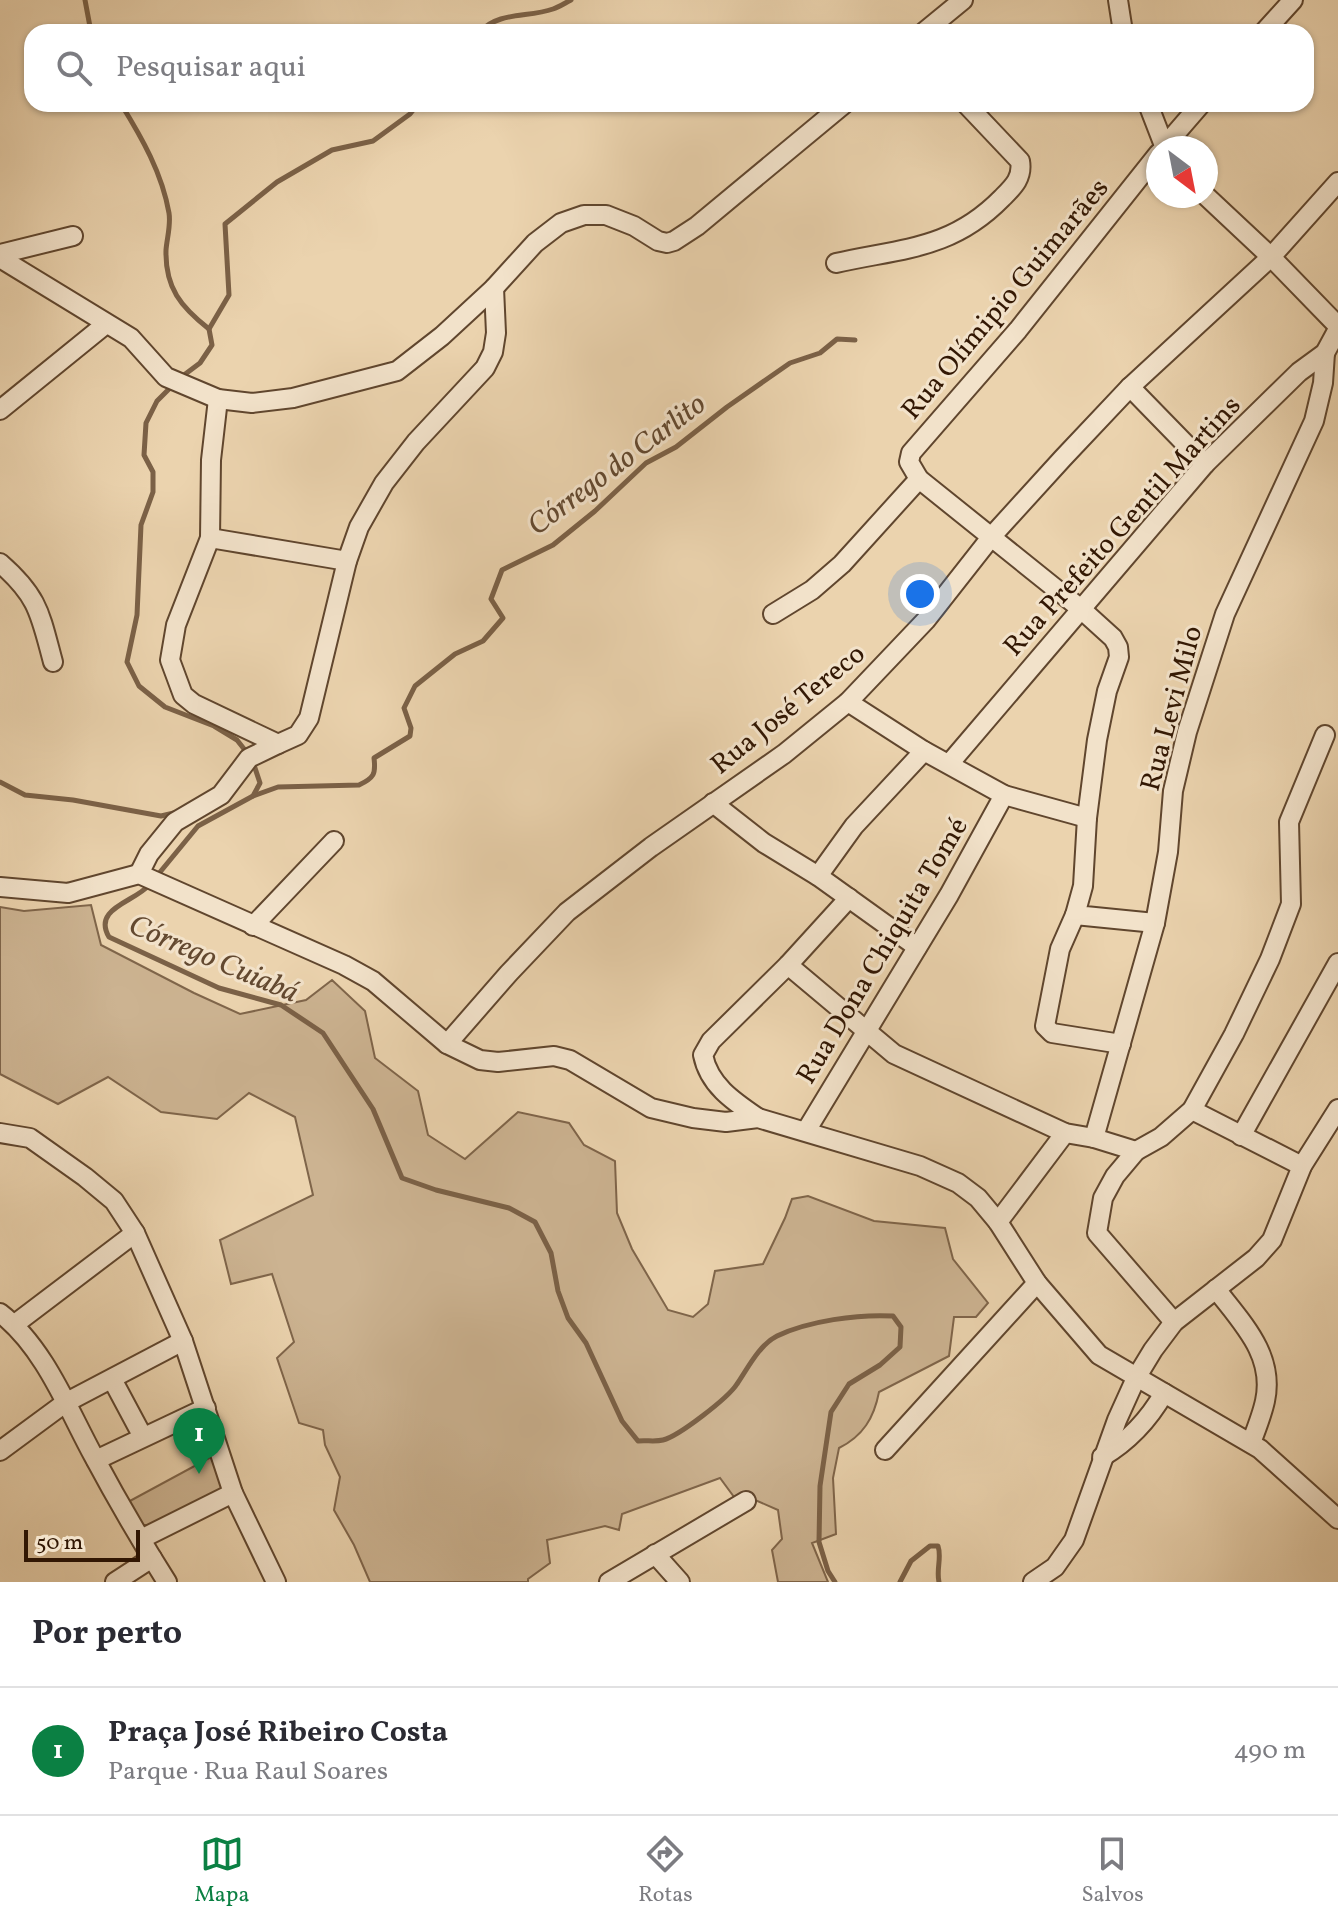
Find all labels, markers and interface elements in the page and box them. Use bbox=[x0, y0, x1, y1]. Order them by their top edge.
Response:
search box bbox=[24, 24, 1314, 112]
icon: search bbox=[52, 46, 96, 90]
text: Pesquisar aqui bbox=[116, 47, 306, 89]
north arrow bbox=[1146, 136, 1218, 208]
street label: Rua Olímipio Guimarães bbox=[893, 171, 1119, 429]
water label: Córrego do Carlito bbox=[519, 384, 716, 547]
street label: Rua Prefeito Gentil Martins bbox=[995, 388, 1251, 665]
your location bbox=[900, 574, 940, 614]
street label: Rua Levi Milo bbox=[1132, 622, 1213, 796]
street label: Rua José Tereco bbox=[703, 635, 874, 784]
street label: Rua Dona Chiquita Tomé bbox=[788, 811, 978, 1092]
water label: Córrego Cuiabá bbox=[122, 905, 305, 1015]
pin: 1 bbox=[173, 1408, 225, 1474]
scale bar bbox=[24, 1526, 140, 1562]
text: 50 m bbox=[36, 1528, 83, 1559]
text: Por perto bbox=[32, 1611, 182, 1658]
text: Praça José Ribeiro Costa bbox=[108, 1712, 448, 1754]
text: 1 bbox=[53, 1733, 63, 1769]
text: 490 m bbox=[1233, 1733, 1306, 1769]
text: Parque · Rua Raul Soares bbox=[108, 1754, 388, 1790]
tab: Mapa bbox=[194, 1832, 249, 1911]
tab: Rotas bbox=[638, 1832, 693, 1911]
tab: Salvos bbox=[1081, 1832, 1144, 1911]

